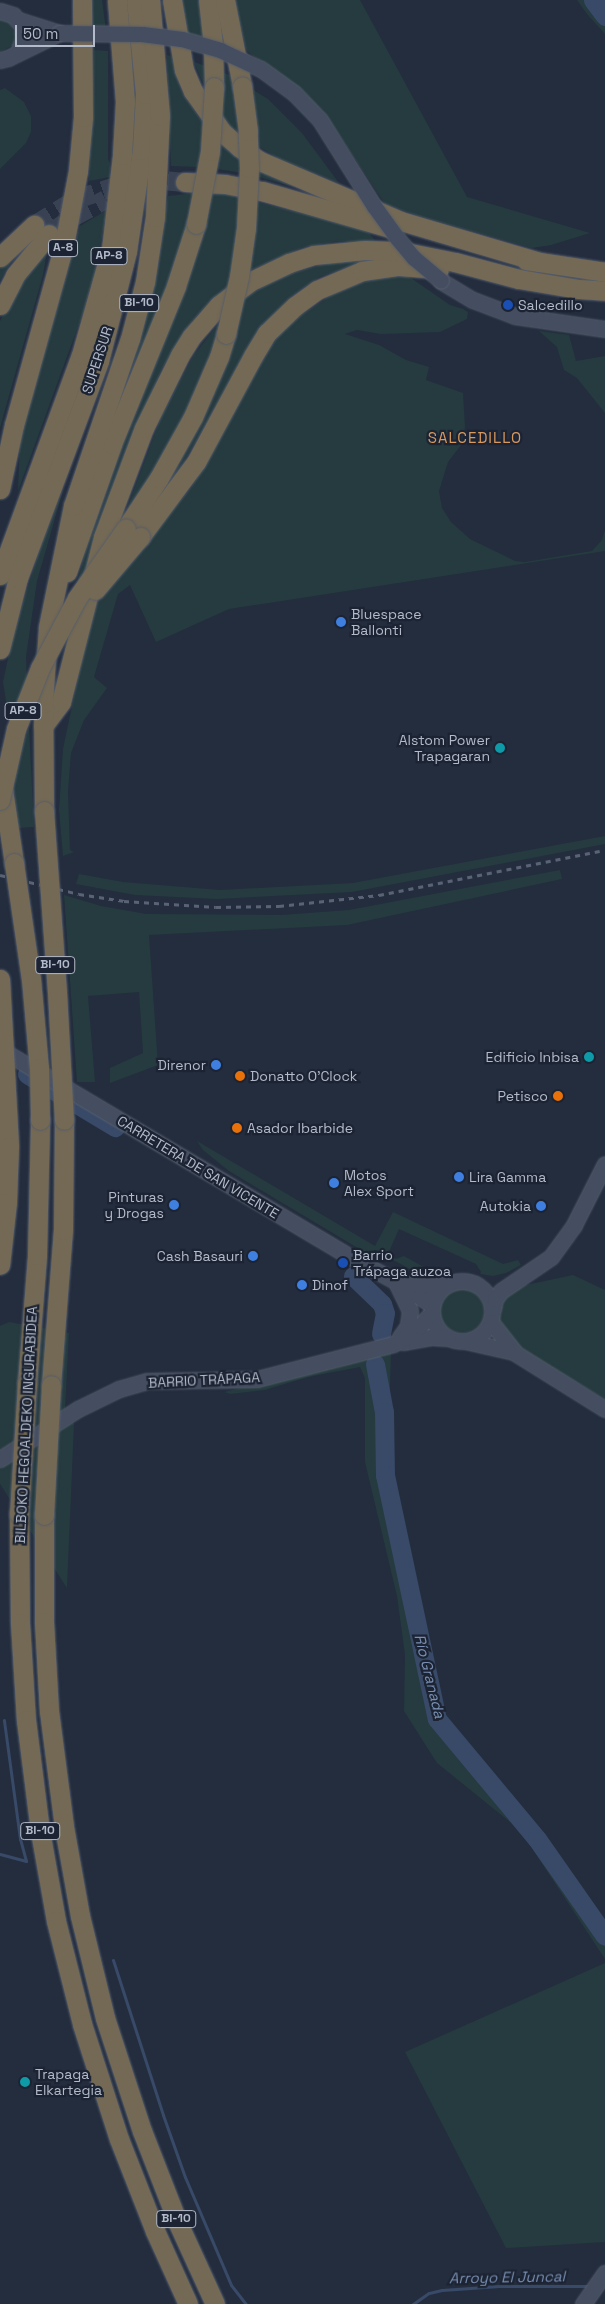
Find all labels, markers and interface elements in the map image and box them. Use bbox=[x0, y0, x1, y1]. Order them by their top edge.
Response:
scale bar bbox=[18, 15, 98, 47]
text: 50 m bbox=[23, 24, 58, 43]
road number: A-8 bbox=[48, 238, 78, 258]
road number: AP-8 bbox=[90, 247, 128, 266]
road number: BI-10 bbox=[119, 294, 159, 312]
place label: Salcedillo bbox=[518, 297, 583, 313]
marker: Salcedillo bbox=[502, 299, 514, 311]
street label: SUPERSUR bbox=[78, 324, 116, 396]
district label: SALCEDILLO bbox=[427, 429, 523, 447]
place label: Bluespace Ballonti bbox=[351, 606, 421, 638]
marker: Bluespace Ballonti bbox=[335, 616, 347, 628]
road number: AP-8 bbox=[4, 701, 42, 720]
place label: Alstom Power Trapagaran bbox=[399, 732, 490, 764]
marker: Alstom Power Trapagaran bbox=[494, 742, 506, 754]
road number: BI-10 bbox=[35, 956, 75, 974]
place label: Edificio Inbisa bbox=[486, 1049, 579, 1065]
marker: Edificio Inbisa bbox=[583, 1051, 595, 1063]
place label: Direnor bbox=[157, 1057, 206, 1073]
marker: Direnor bbox=[210, 1059, 222, 1071]
place label: Donatto O'Clock bbox=[250, 1068, 357, 1084]
marker: Donatto O'Clock bbox=[234, 1070, 246, 1082]
place label: Petisco bbox=[498, 1088, 548, 1104]
marker: Petisco bbox=[552, 1090, 564, 1102]
street label: CARRETERA DE SAN VICENTE bbox=[114, 1112, 282, 1222]
place label: Asador Ibarbide bbox=[247, 1120, 353, 1136]
marker: Asador Ibarbide bbox=[231, 1122, 243, 1134]
place label: Motos Alex Sport bbox=[344, 1167, 414, 1200]
place label: Lira Gamma bbox=[469, 1169, 546, 1185]
marker: Lira Gamma bbox=[453, 1171, 465, 1183]
marker: Motos Alex Sport bbox=[328, 1177, 340, 1189]
place label: Pinturas y Drogas bbox=[105, 1189, 164, 1222]
place label: Autokia bbox=[480, 1198, 531, 1214]
marker: Pinturas y Drogas bbox=[168, 1199, 180, 1211]
marker: Autokia bbox=[535, 1200, 547, 1212]
place label: Barrio Trápaga auzoa bbox=[353, 1247, 451, 1280]
place label: Cash Basauri bbox=[157, 1248, 243, 1264]
marker: Cash Basauri bbox=[247, 1250, 259, 1262]
marker: Barrio Trápaga auzoa bbox=[337, 1257, 349, 1269]
place label: Dinof bbox=[312, 1277, 348, 1293]
marker: Dinof bbox=[296, 1279, 308, 1291]
street label: BILBOKO HEGOALDEKO INGURABIDEA bbox=[11, 1306, 41, 1544]
street label: BARRIO TRÁPAGA bbox=[147, 1369, 261, 1391]
water label: Río Granada bbox=[411, 1632, 449, 1720]
road number: BI-10 bbox=[20, 1822, 60, 1840]
place label: Trapaga Elkartegia bbox=[35, 2066, 102, 2098]
marker: Trapaga Elkartegia bbox=[19, 2076, 31, 2088]
road number: BI-10 bbox=[156, 2210, 196, 2228]
water label: Arroyo El Juncal bbox=[449, 2267, 565, 2287]

